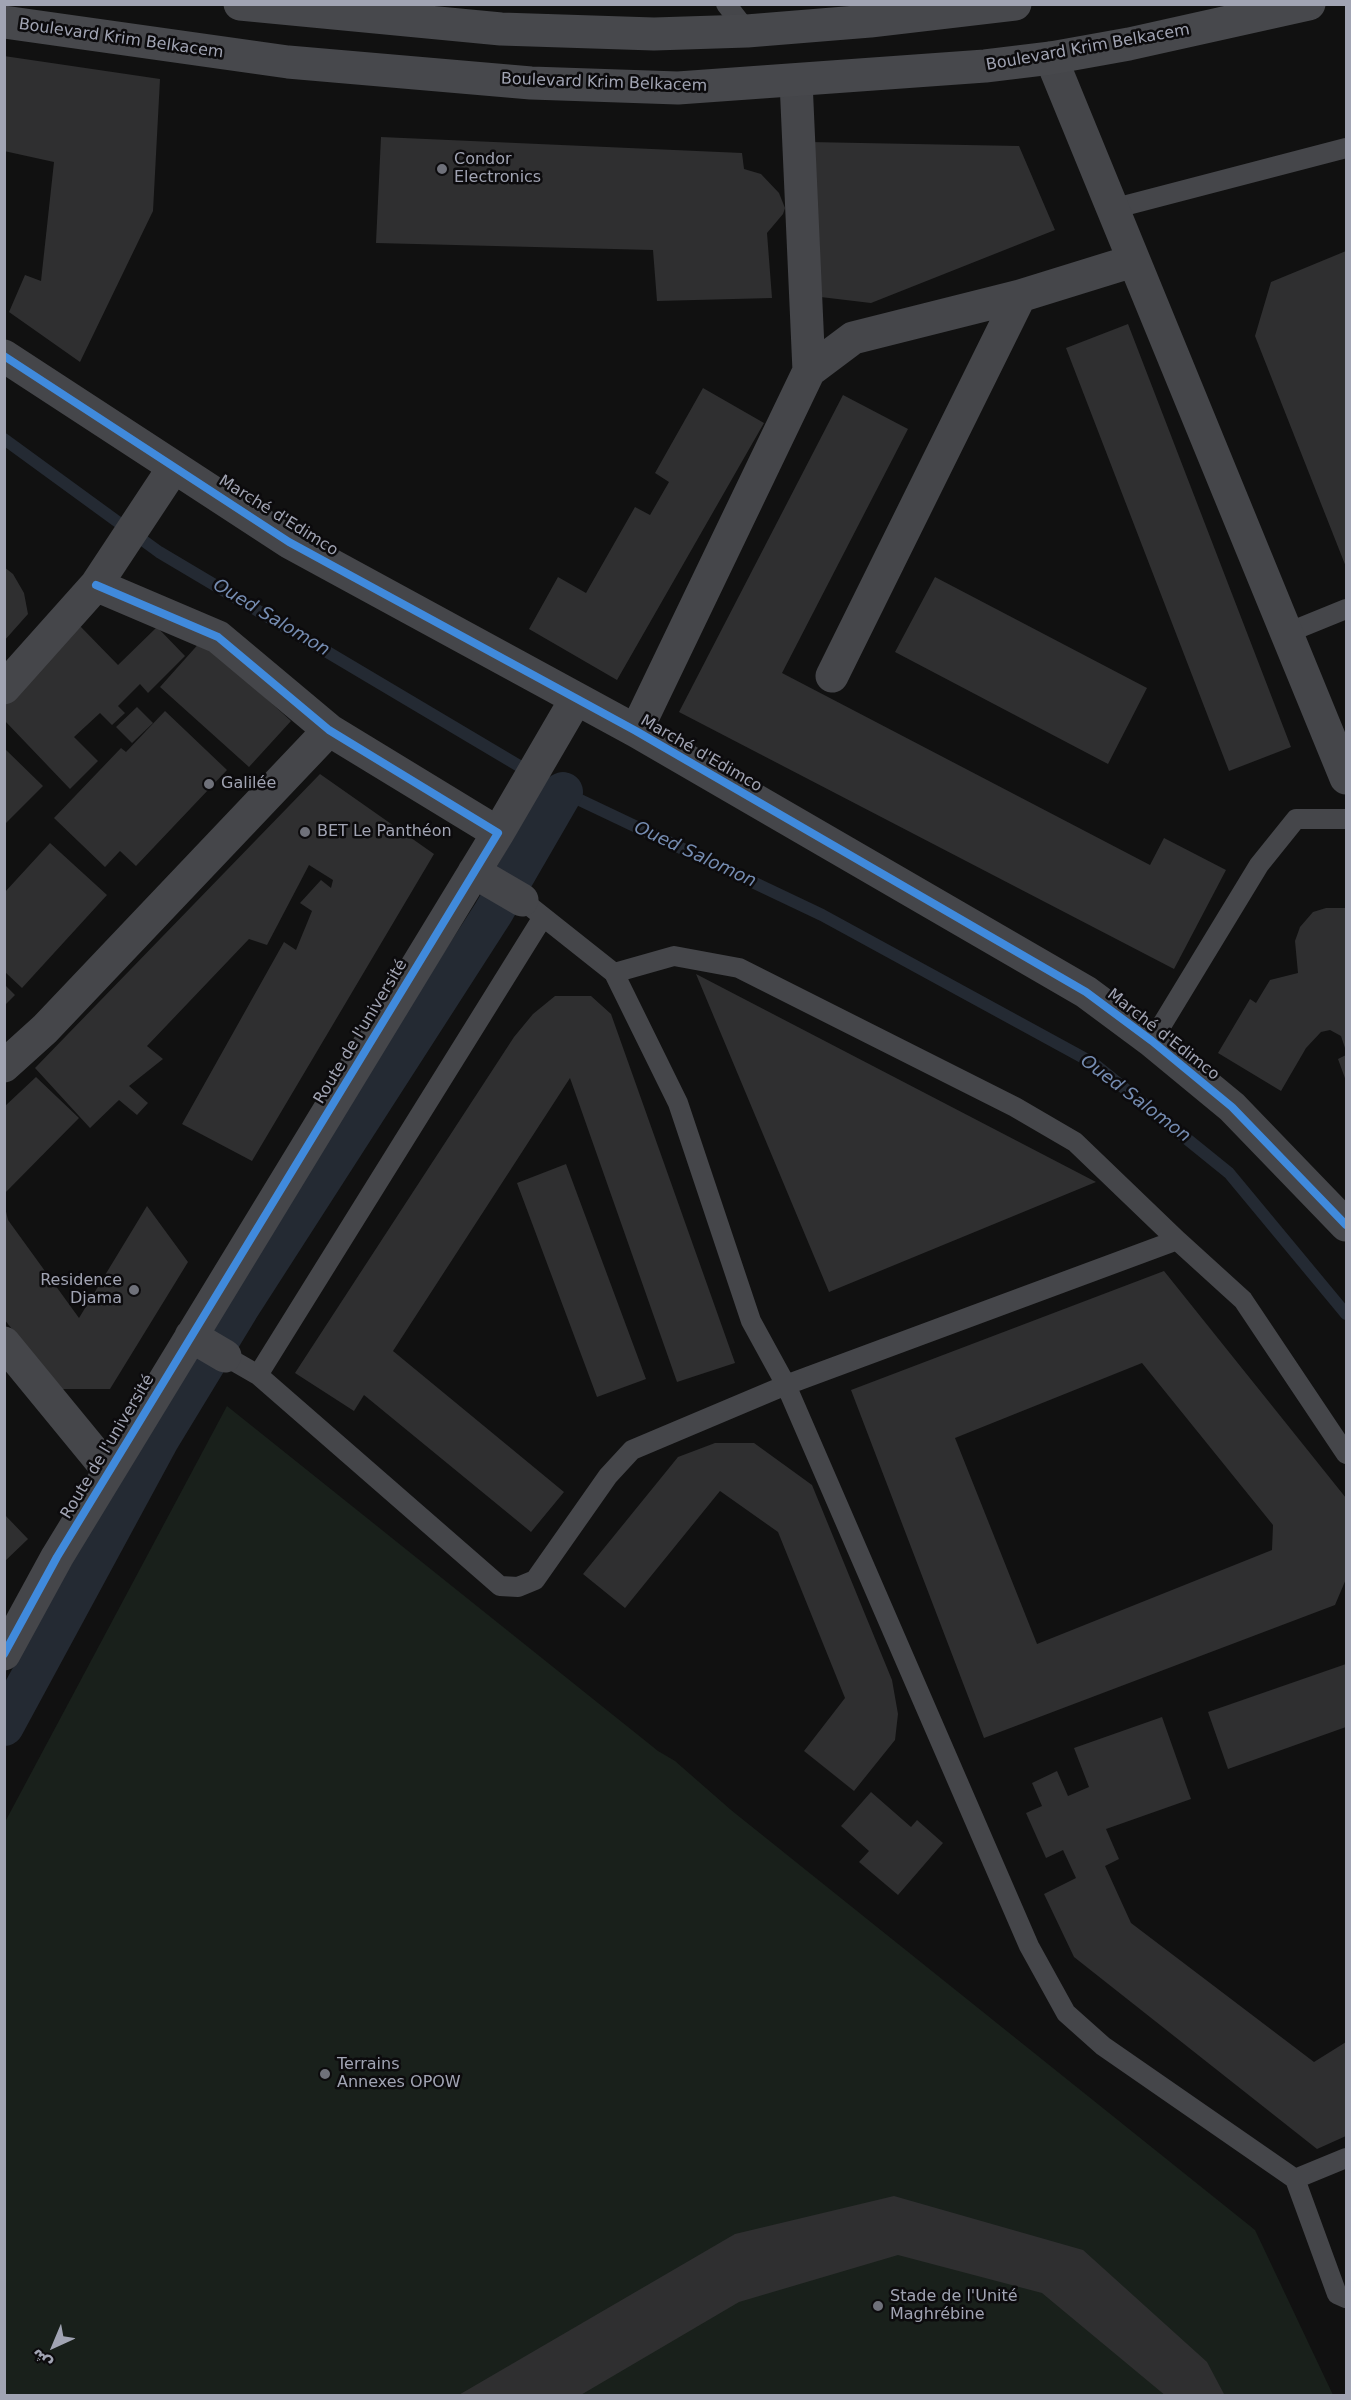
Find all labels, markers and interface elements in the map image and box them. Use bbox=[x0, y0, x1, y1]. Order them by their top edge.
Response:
street label: Boulevard Krim Belkacem bbox=[17, 15, 225, 63]
street label: Boulevard Krim Belkacem bbox=[985, 21, 1191, 75]
street label: Boulevard Krim Belkacem bbox=[500, 70, 708, 96]
place label: Condor Electronics bbox=[454, 150, 541, 188]
marker: Condor Electronics bbox=[435, 162, 449, 176]
street label: Marché d'Edimco bbox=[215, 472, 341, 560]
water label: Oued Salomon bbox=[209, 575, 333, 661]
street label: Marché d'Edimco bbox=[637, 711, 765, 797]
place label: Galilée bbox=[221, 774, 276, 794]
marker: Galilée bbox=[202, 777, 216, 791]
water label: Oued Salomon bbox=[631, 817, 759, 893]
place label: BET Le Panthéon bbox=[317, 822, 452, 842]
marker: BET Le Panthéon bbox=[298, 825, 312, 839]
street label: Route de l'université bbox=[310, 956, 412, 1108]
street label: Marché d'Edimco bbox=[1103, 985, 1223, 1085]
water label: Oued Salomon bbox=[1076, 1051, 1194, 1147]
place label: Residence Djama bbox=[40, 1271, 122, 1309]
marker: Residence Djama bbox=[127, 1283, 141, 1297]
street label: Route de l'université bbox=[57, 1371, 159, 1523]
place label: Terrains Annexes OPOW bbox=[337, 2055, 461, 2093]
marker: Terrains Annexes OPOW bbox=[318, 2067, 332, 2081]
place label: Stade de l'Unité Maghrébine bbox=[890, 2287, 1018, 2325]
marker: Stade de l'Unité Maghrébine bbox=[871, 2299, 885, 2313]
north arrow bbox=[24, 2316, 84, 2376]
text: ش bbox=[27, 2345, 56, 2374]

